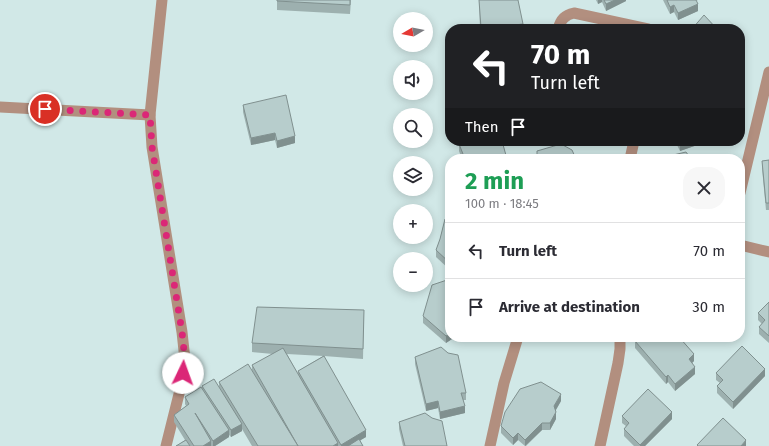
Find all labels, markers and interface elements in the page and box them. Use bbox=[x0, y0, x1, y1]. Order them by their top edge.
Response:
north arrow bbox=[393, 12, 433, 52]
map controls bbox=[393, 12, 433, 292]
text: 70 m bbox=[531, 38, 590, 71]
icon: left bbox=[465, 40, 517, 92]
button: sound bbox=[393, 60, 433, 100]
text: Turn left bbox=[531, 72, 600, 94]
pin bbox=[28, 92, 62, 126]
icon: arrive bbox=[34, 98, 56, 120]
button: search bbox=[393, 108, 433, 148]
icon: arrive bbox=[507, 116, 529, 138]
text: Then bbox=[465, 118, 499, 136]
button: layers bbox=[393, 156, 433, 196]
text: 2 min bbox=[465, 167, 524, 195]
button: close bbox=[683, 167, 725, 209]
text: 100 m · 18:45 bbox=[465, 196, 539, 211]
button: + bbox=[393, 204, 433, 244]
icon: left bbox=[465, 240, 487, 262]
text: Turn left bbox=[499, 242, 557, 260]
text: 70 m bbox=[693, 242, 725, 260]
button: − bbox=[393, 252, 433, 292]
icon: arrive bbox=[465, 296, 487, 318]
text: Arrive at destination bbox=[499, 298, 640, 316]
text: 30 m bbox=[692, 298, 725, 316]
position arrow bbox=[162, 352, 204, 394]

